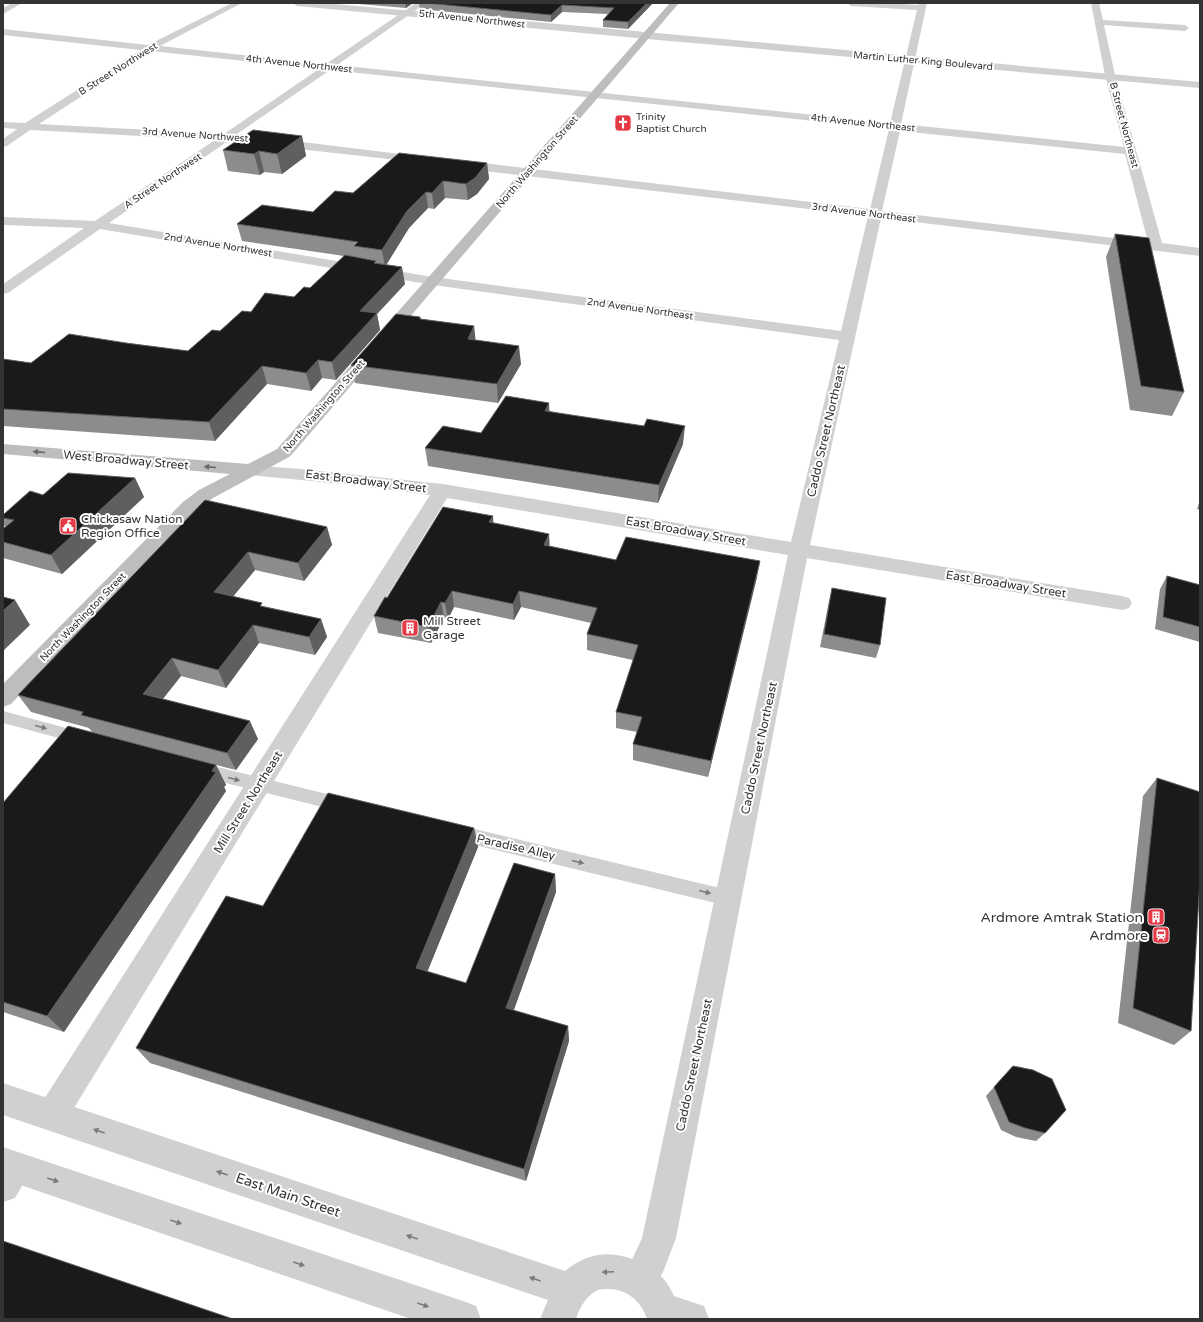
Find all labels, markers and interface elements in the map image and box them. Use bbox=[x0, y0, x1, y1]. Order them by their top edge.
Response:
street label: 5th Avenue Northwest bbox=[418, 7, 526, 31]
street label: B Street Northwest bbox=[76, 40, 160, 98]
street label: Martin Luther King Boulevard bbox=[853, 49, 993, 73]
street label: 4th Avenue Northwest bbox=[245, 52, 353, 76]
street label: B Street Northeast bbox=[1107, 81, 1141, 169]
place label: Trinity Baptist Church bbox=[636, 111, 707, 135]
street label: 4th Avenue Northeast bbox=[810, 112, 916, 134]
street label: North Washington Street bbox=[494, 113, 581, 211]
church icon: Trinity Baptist Church bbox=[613, 113, 633, 133]
street label: 3rd Avenue Northwest bbox=[141, 125, 249, 145]
street label: A Street Northwest bbox=[122, 150, 204, 211]
street label: 3rd Avenue Northeast bbox=[811, 201, 917, 225]
street label: 2nd Avenue Northwest bbox=[163, 231, 273, 260]
street label: 2nd Avenue Northeast bbox=[586, 296, 694, 322]
street label: North Washington Street bbox=[281, 357, 368, 455]
street label: Caddo Street Northeast bbox=[804, 363, 848, 498]
street label: West Broadway Street bbox=[63, 448, 190, 472]
one-way arrow bbox=[33, 449, 45, 456]
one-way arrow bbox=[204, 464, 216, 470]
street label: East Broadway Street bbox=[305, 467, 428, 495]
place label: Chickasaw Nation Region Office bbox=[81, 512, 183, 540]
street label: East Broadway Street bbox=[625, 514, 748, 549]
public building icon: Chickasaw Nation Region Office bbox=[58, 516, 78, 536]
street label: East Broadway Street bbox=[945, 568, 1068, 601]
street label: North Washington Street bbox=[38, 570, 129, 664]
place label: Mill Street Garage bbox=[423, 614, 481, 642]
building icon: Mill Street Garage bbox=[400, 618, 420, 638]
street label: Caddo Street Northeast bbox=[738, 680, 780, 816]
one-way arrow bbox=[34, 725, 47, 731]
street label: Mill Street Northeast bbox=[211, 748, 285, 856]
one-way arrow bbox=[228, 776, 240, 782]
street label: Paradise Alley bbox=[475, 831, 557, 863]
one-way arrow bbox=[572, 859, 584, 865]
one-way arrow bbox=[699, 889, 711, 895]
building icon: Ardmore Amtrak Station bbox=[1146, 907, 1166, 927]
place label: Ardmore Amtrak Station bbox=[980, 909, 1143, 926]
station icon: Ardmore bbox=[1151, 925, 1171, 945]
place label: Ardmore bbox=[1089, 927, 1148, 944]
street label: Caddo Street Northeast bbox=[673, 997, 715, 1133]
one-way arrow bbox=[93, 1128, 105, 1134]
one-way arrow bbox=[216, 1169, 228, 1175]
street label: East Main Street bbox=[234, 1169, 343, 1221]
one-way arrow bbox=[48, 1178, 60, 1184]
one-way arrow bbox=[171, 1219, 183, 1225]
one-way arrow bbox=[405, 1234, 417, 1240]
one-way arrow bbox=[294, 1261, 306, 1267]
one-way arrow bbox=[602, 1268, 614, 1275]
one-way arrow bbox=[528, 1275, 540, 1281]
one-way arrow bbox=[417, 1303, 429, 1309]

